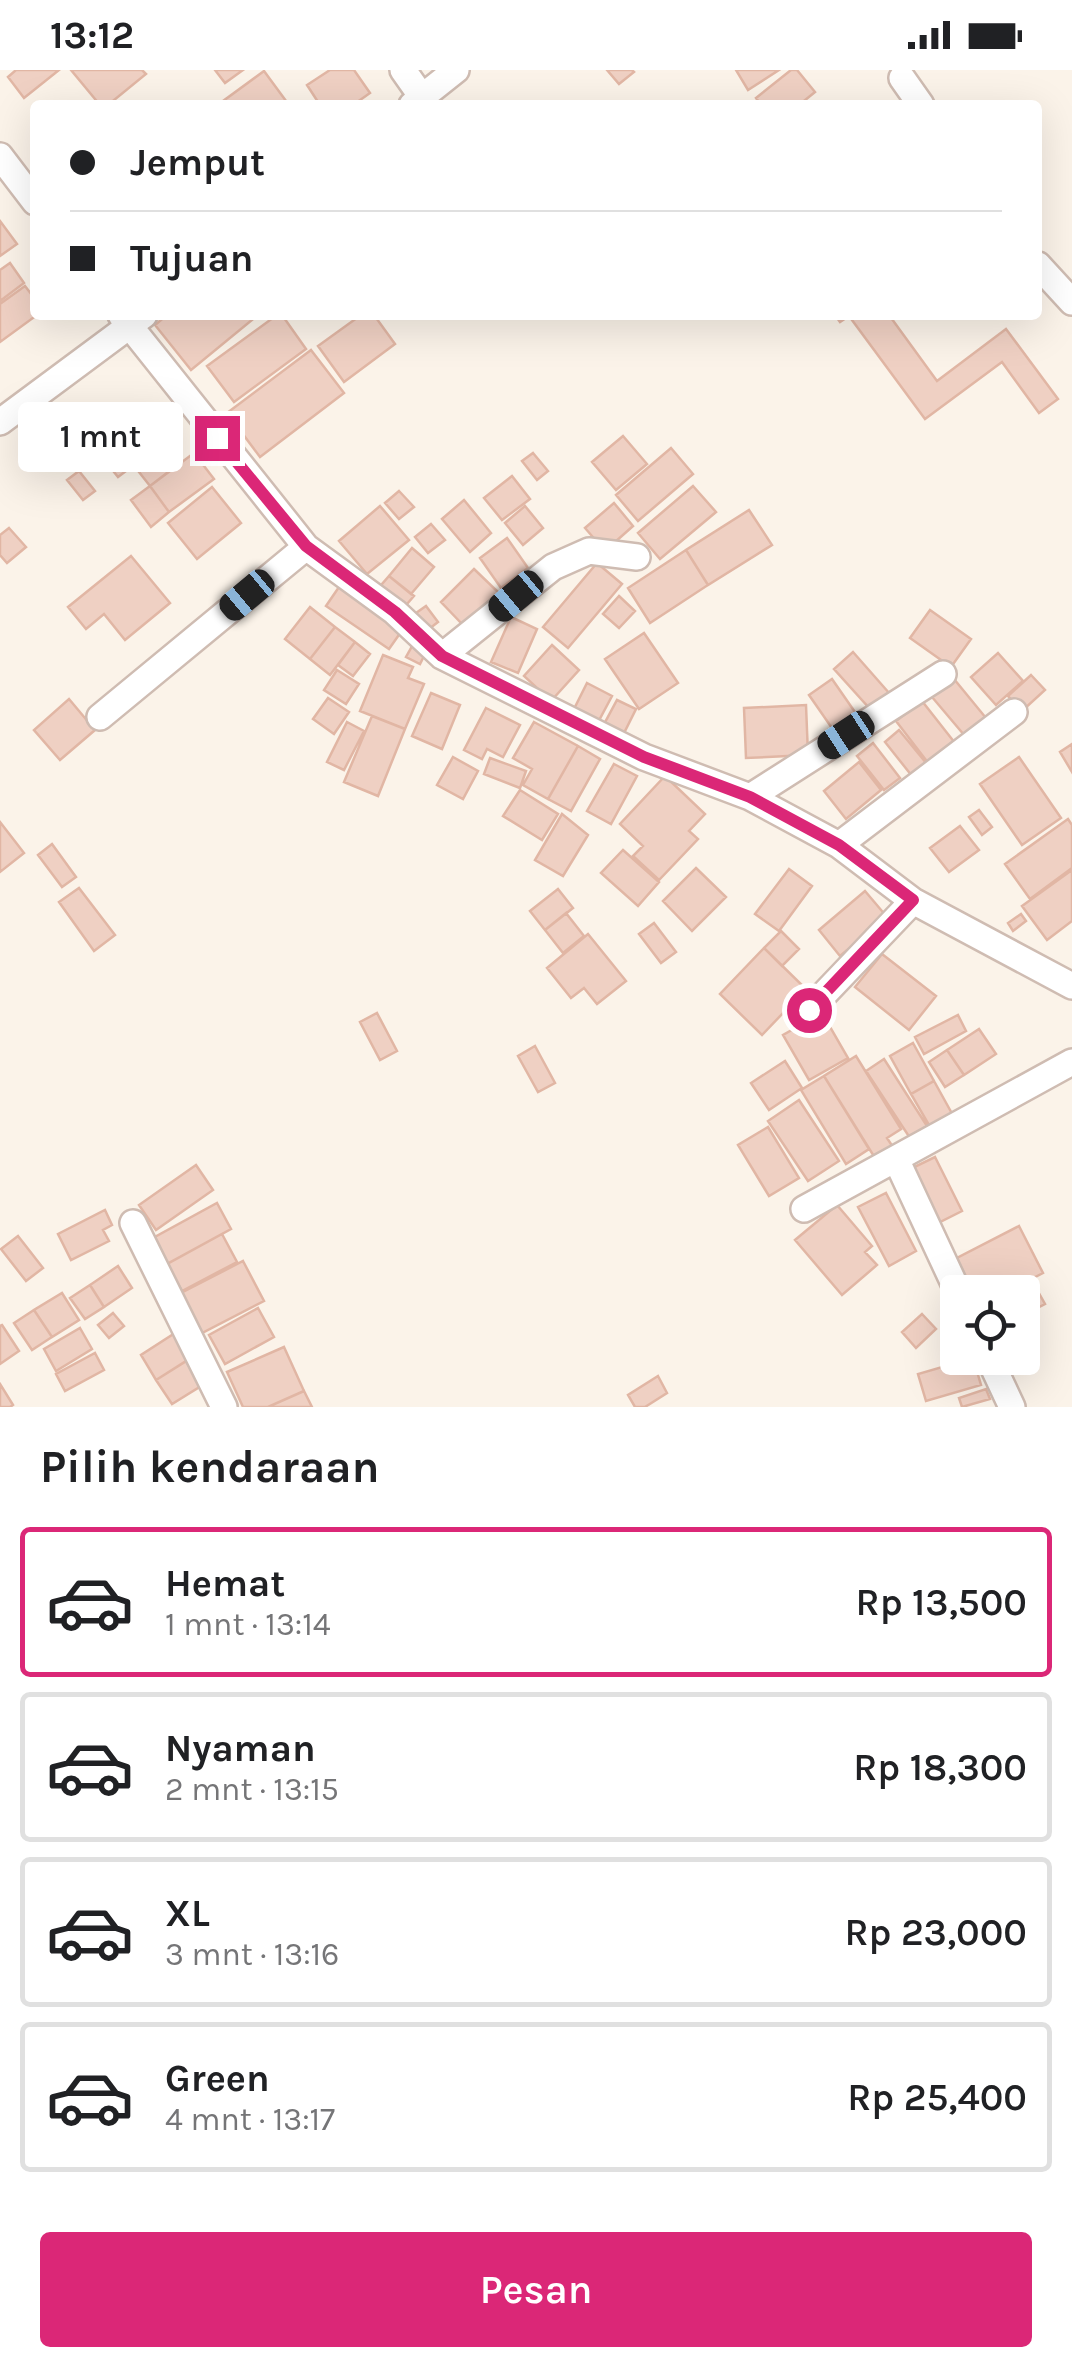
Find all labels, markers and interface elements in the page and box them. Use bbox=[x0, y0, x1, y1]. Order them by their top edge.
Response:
text: 13:12 bbox=[50, 13, 134, 58]
text: Jemput bbox=[130, 140, 265, 185]
text: Tujuan bbox=[130, 236, 253, 281]
callout: 1 mnt bbox=[17, 403, 182, 473]
route end bbox=[195, 416, 240, 461]
text: 1 mnt bbox=[60, 418, 141, 455]
car bbox=[214, 564, 280, 626]
car bbox=[483, 565, 549, 627]
car bbox=[813, 706, 879, 764]
route start bbox=[787, 988, 832, 1033]
map controls bbox=[940, 1275, 1040, 1375]
button: locate bbox=[940, 1275, 1040, 1375]
text: Pilih kendaraan bbox=[40, 1441, 380, 1493]
icon: car bbox=[45, 1557, 135, 1647]
text: Hemat bbox=[165, 1561, 285, 1606]
text: Rp 13,500 bbox=[856, 1580, 1027, 1625]
text: 1 mnt · 13:14 bbox=[165, 1606, 331, 1643]
icon: car bbox=[45, 1722, 135, 1812]
text: Nyaman bbox=[165, 1726, 316, 1771]
text: Rp 18,300 bbox=[853, 1745, 1027, 1790]
text: 2 mnt · 13:15 bbox=[165, 1771, 339, 1808]
icon: car bbox=[45, 1887, 135, 1977]
text: XL bbox=[165, 1891, 210, 1936]
text: Rp 23,000 bbox=[844, 1910, 1027, 1955]
text: 3 mnt · 13:16 bbox=[165, 1936, 339, 1973]
icon: car bbox=[45, 2052, 135, 2142]
text: Green bbox=[165, 2056, 270, 2101]
text: Rp 25,400 bbox=[847, 2075, 1027, 2120]
text: 4 mnt · 13:17 bbox=[165, 2101, 335, 2138]
button: Pesan bbox=[40, 2232, 1032, 2347]

